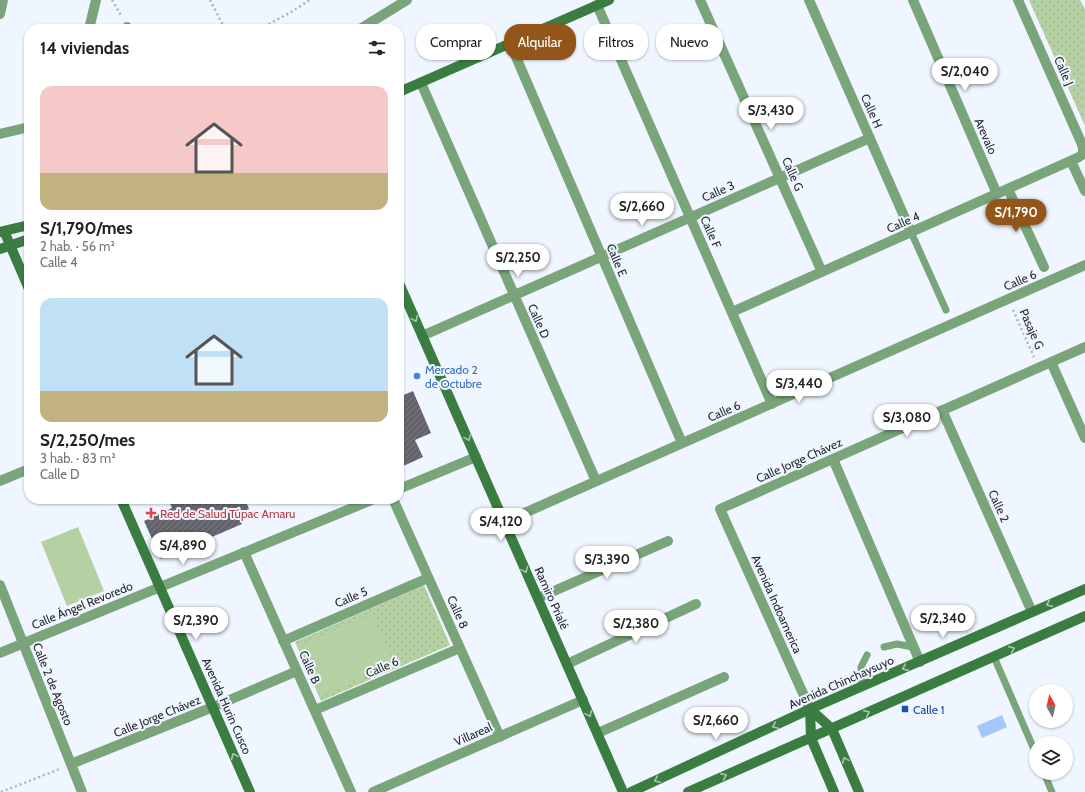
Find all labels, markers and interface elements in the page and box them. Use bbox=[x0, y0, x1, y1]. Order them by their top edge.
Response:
chip: Comprar bbox=[416, 24, 496, 60]
chip: Alquilar bbox=[504, 24, 576, 60]
chip: Filtros bbox=[584, 24, 648, 60]
chip: Nuevo bbox=[656, 24, 723, 60]
icon: filters bbox=[366, 37, 388, 59]
text: 14 viviendas bbox=[40, 38, 129, 58]
street label: Calle J bbox=[1051, 54, 1077, 88]
pin: S/2,040 bbox=[928, 58, 1002, 92]
text: S/2,040 bbox=[941, 63, 989, 79]
street label: Calle H bbox=[858, 91, 886, 131]
pin: S/3,430 bbox=[734, 97, 808, 131]
text: S/3,430 bbox=[748, 102, 794, 118]
icon: home bbox=[178, 112, 250, 184]
street label: Arevalo bbox=[971, 116, 1001, 157]
street label: Calle G bbox=[779, 155, 807, 193]
street label: Calle 3 bbox=[699, 177, 737, 205]
pin: S/2,660 bbox=[605, 193, 679, 227]
text: S/2,660 bbox=[619, 198, 665, 214]
pin: S/1,790 bbox=[979, 199, 1053, 233]
text: S/1,790 bbox=[994, 204, 1038, 220]
street label: Calle 4 bbox=[884, 208, 922, 236]
street label: Calle F bbox=[697, 213, 725, 251]
text: S/1,790/mes bbox=[40, 218, 133, 238]
text: 2 hab. · 56 m² bbox=[40, 238, 115, 254]
street label: Calle E bbox=[603, 241, 631, 279]
pin: S/2,250 bbox=[481, 244, 555, 278]
text: S/2,250 bbox=[495, 249, 541, 265]
text: Calle 4 bbox=[40, 254, 77, 270]
street label: Calle 6 bbox=[1001, 266, 1039, 294]
street label: Calle D bbox=[525, 301, 553, 341]
street label: Pasaje G bbox=[1016, 306, 1048, 352]
one-way arrow bbox=[410, 315, 418, 322]
icon: home bbox=[178, 324, 250, 396]
place label: Mercado 2 de Octubre bbox=[425, 362, 482, 391]
pin: S/3,440 bbox=[762, 370, 836, 404]
marker: Mercado 2 de Octubre bbox=[412, 371, 422, 381]
text: S/3,440 bbox=[775, 375, 823, 391]
street label: Calle 6 bbox=[705, 397, 743, 425]
pin: S/3,080 bbox=[870, 404, 944, 438]
text: S/3,080 bbox=[883, 409, 931, 425]
text: S/2,250/mes bbox=[40, 430, 135, 450]
one-way arrow bbox=[463, 433, 471, 441]
street label: Calle Jorge Chávez bbox=[754, 434, 845, 486]
text: 3 hab. · 83 m² bbox=[40, 450, 116, 466]
text: Calle D bbox=[40, 466, 79, 482]
street label: Calle 2 bbox=[985, 487, 1013, 525]
place label: Red de Salud Túpac Amaru bbox=[160, 506, 295, 521]
marker: Red de Salud Túpac Amaru bbox=[145, 507, 157, 519]
pin: S/4,120 bbox=[464, 508, 538, 542]
text: S/4,120 bbox=[479, 513, 523, 529]
pin: S/4,890 bbox=[146, 532, 220, 566]
text: S/4,890 bbox=[159, 537, 207, 553]
pin: S/3,390 bbox=[570, 546, 644, 580]
text: S/3,390 bbox=[584, 551, 630, 567]
street label: Avenida Indoamerica bbox=[749, 552, 806, 656]
street label: Ramiro Prialé bbox=[532, 564, 572, 632]
one-way arrow bbox=[520, 565, 528, 573]
street label: Calle Ángel Revoredo bbox=[29, 578, 135, 632]
street label: Calle 5 bbox=[332, 583, 370, 611]
street label: Calle 8 bbox=[444, 593, 472, 631]
one-way arrow bbox=[1046, 600, 1053, 608]
pin: S/2,340 bbox=[906, 605, 980, 639]
pin: S/2,390 bbox=[159, 607, 233, 641]
pin: S/2,380 bbox=[599, 610, 673, 644]
text: S/2,340 bbox=[920, 610, 966, 626]
text: S/2,390 bbox=[173, 612, 219, 628]
text: S/2,380 bbox=[613, 615, 659, 631]
street label: Calle 2 de Agosto bbox=[30, 641, 76, 728]
one-way arrow bbox=[1007, 646, 1015, 654]
street label: Calle B bbox=[296, 648, 324, 686]
street label: Avenida Chinchaysuyo bbox=[786, 652, 896, 712]
street label: Calle 6 bbox=[363, 653, 401, 681]
street label: Avenida Hurin Cusco bbox=[199, 655, 255, 757]
one-way arrow bbox=[901, 663, 909, 671]
north arrow bbox=[1029, 684, 1073, 728]
map controls bbox=[1029, 684, 1073, 780]
street label: Calle Jorge Chávez bbox=[111, 692, 203, 740]
place label: Calle 1 bbox=[913, 702, 945, 717]
marker: Calle 1 bbox=[900, 704, 910, 714]
pin: S/2,660 bbox=[679, 707, 753, 741]
one-way arrow bbox=[584, 710, 592, 718]
one-way arrow bbox=[863, 710, 871, 718]
text: S/2,660 bbox=[693, 712, 739, 728]
street label: Villareal bbox=[452, 719, 495, 749]
one-way arrow bbox=[772, 721, 779, 729]
button: layers bbox=[1029, 736, 1073, 780]
one-way arrow bbox=[231, 753, 239, 760]
one-way arrow bbox=[842, 757, 850, 764]
one-way arrow bbox=[720, 773, 727, 781]
one-way arrow bbox=[654, 775, 661, 783]

